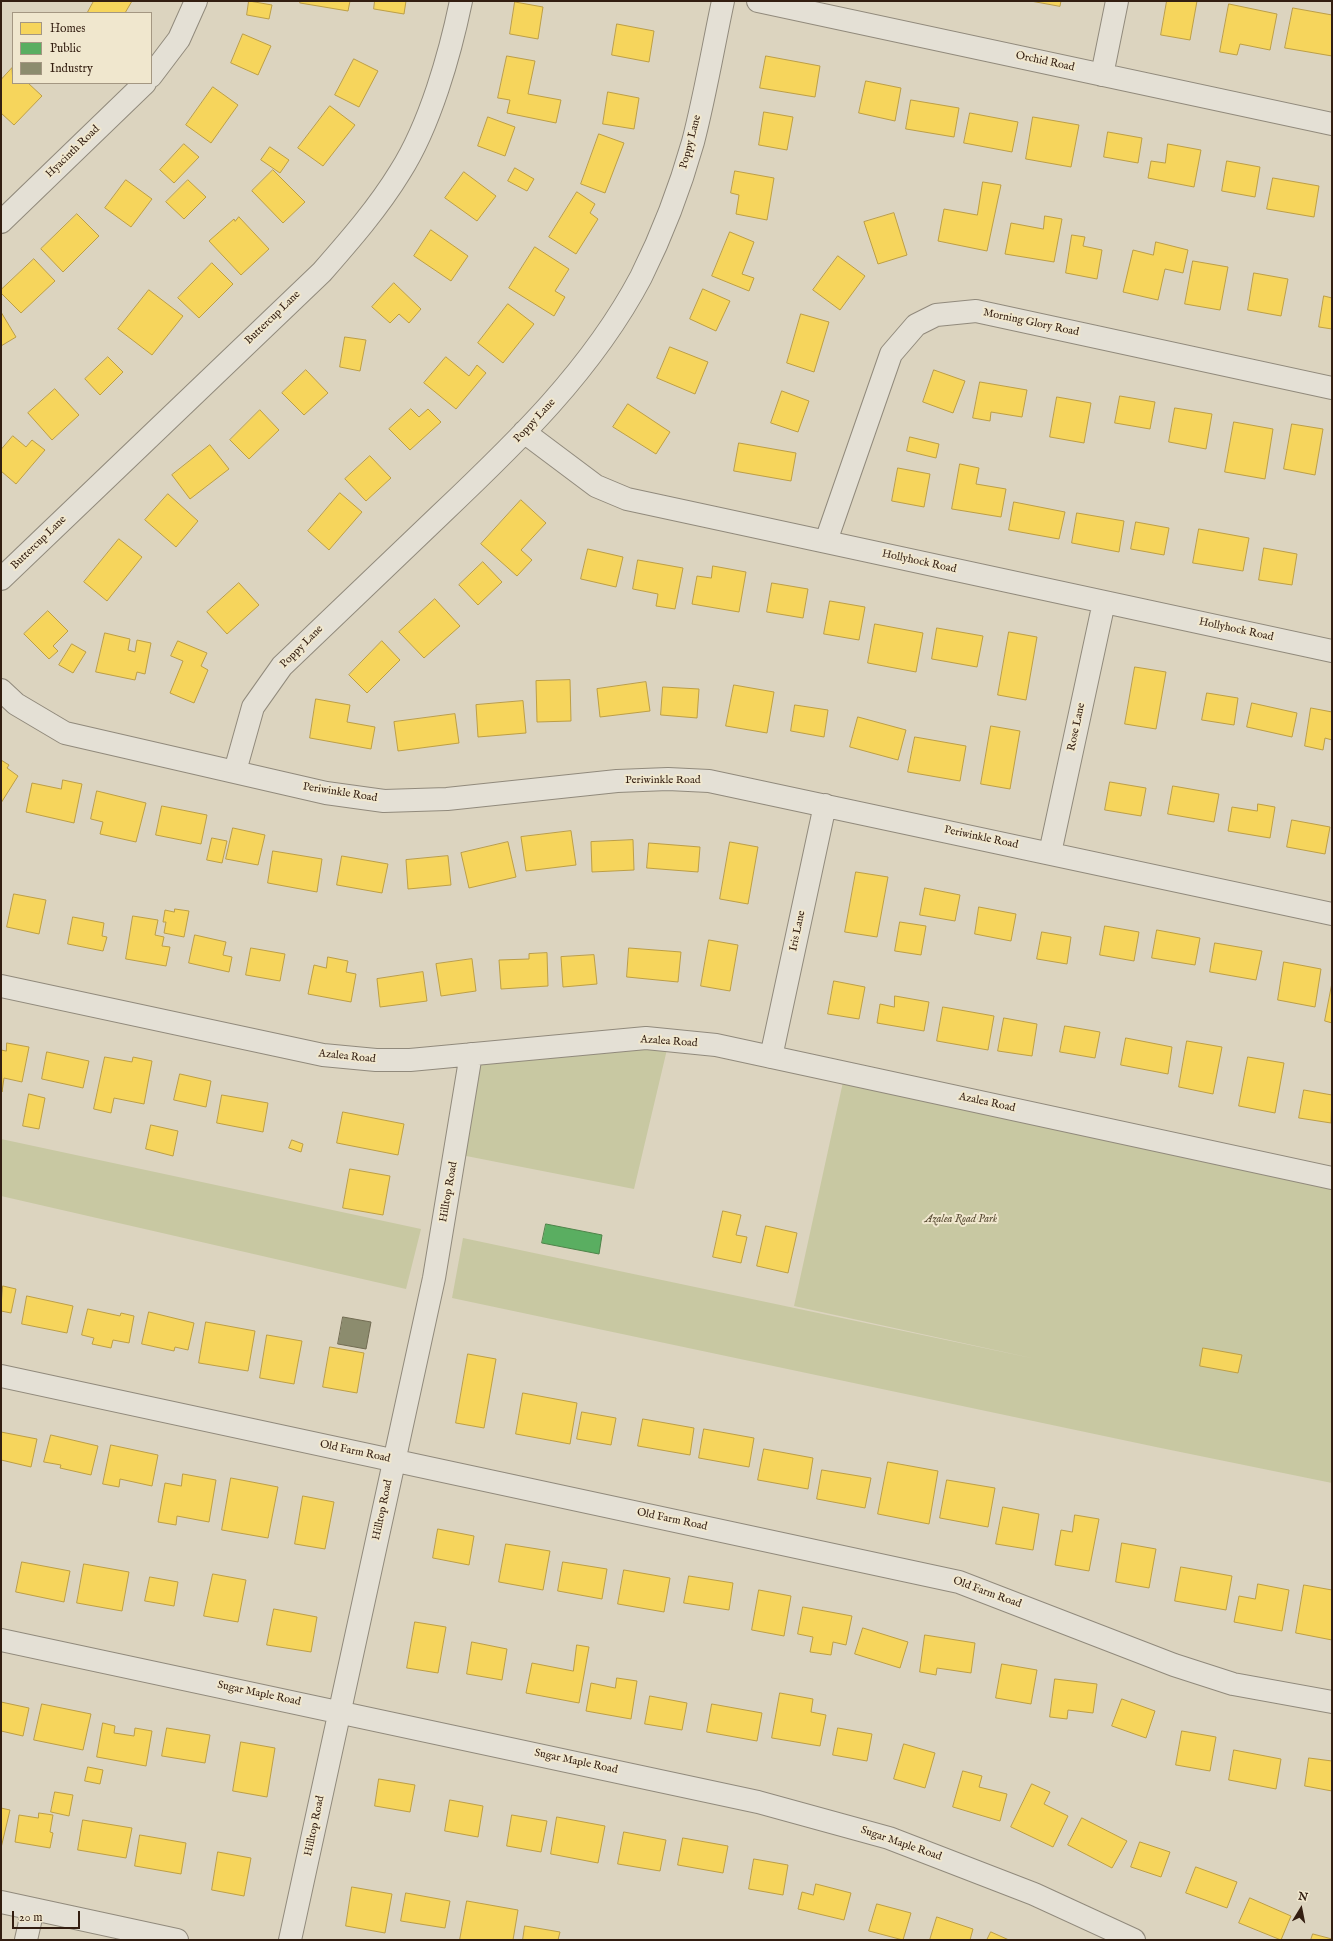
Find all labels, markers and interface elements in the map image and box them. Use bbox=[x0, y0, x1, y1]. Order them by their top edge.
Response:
legend bbox=[12, 12, 152, 84]
text: Homes bbox=[50, 21, 86, 36]
text: Public bbox=[50, 41, 81, 56]
street label: Orchid Road bbox=[1014, 49, 1076, 75]
text: Industry bbox=[50, 61, 93, 76]
street label: Poppy Lane bbox=[677, 114, 705, 170]
street label: Hyacinth Road bbox=[43, 123, 103, 181]
street label: Buttercup Lane bbox=[243, 288, 303, 348]
street label: Morning Glory Road bbox=[982, 306, 1080, 340]
street label: Poppy Lane bbox=[511, 396, 559, 446]
street label: Buttercup Lane bbox=[9, 513, 69, 573]
street label: Hollyhock Road bbox=[880, 548, 958, 576]
street label: Hollyhock Road bbox=[1197, 616, 1275, 644]
street label: Poppy Lane bbox=[278, 623, 326, 671]
street label: Rose Lane bbox=[1065, 702, 1089, 752]
street label: Periwinkle Road bbox=[625, 774, 701, 788]
street label: Periwinkle Road bbox=[302, 781, 378, 805]
street label: Periwinkle Road bbox=[943, 824, 1019, 852]
street label: Iris Lane bbox=[787, 909, 809, 953]
street label: Azalea Road bbox=[640, 1033, 698, 1051]
street label: Azalea Road bbox=[318, 1047, 376, 1067]
street label: Azalea Road bbox=[958, 1091, 1016, 1115]
street label: Hilltop Road bbox=[437, 1161, 461, 1223]
park label: Azalea Road Park bbox=[925, 1213, 997, 1227]
street label: Old Farm Road bbox=[319, 1438, 391, 1466]
street label: Hilltop Road bbox=[370, 1479, 396, 1541]
street label: Old Farm Road bbox=[636, 1506, 708, 1534]
street label: Old Farm Road bbox=[951, 1575, 1023, 1611]
street label: Sugar Maple Road bbox=[216, 1679, 302, 1709]
street label: Sugar Maple Road bbox=[533, 1747, 619, 1777]
street label: Hilltop Road bbox=[302, 1795, 328, 1857]
street label: Sugar Maple Road bbox=[859, 1824, 943, 1864]
north arrow bbox=[1281, 1889, 1321, 1929]
text: N bbox=[1297, 1889, 1309, 1905]
scale bar bbox=[14, 1903, 82, 1929]
text: 20 m bbox=[19, 1910, 42, 1925]

